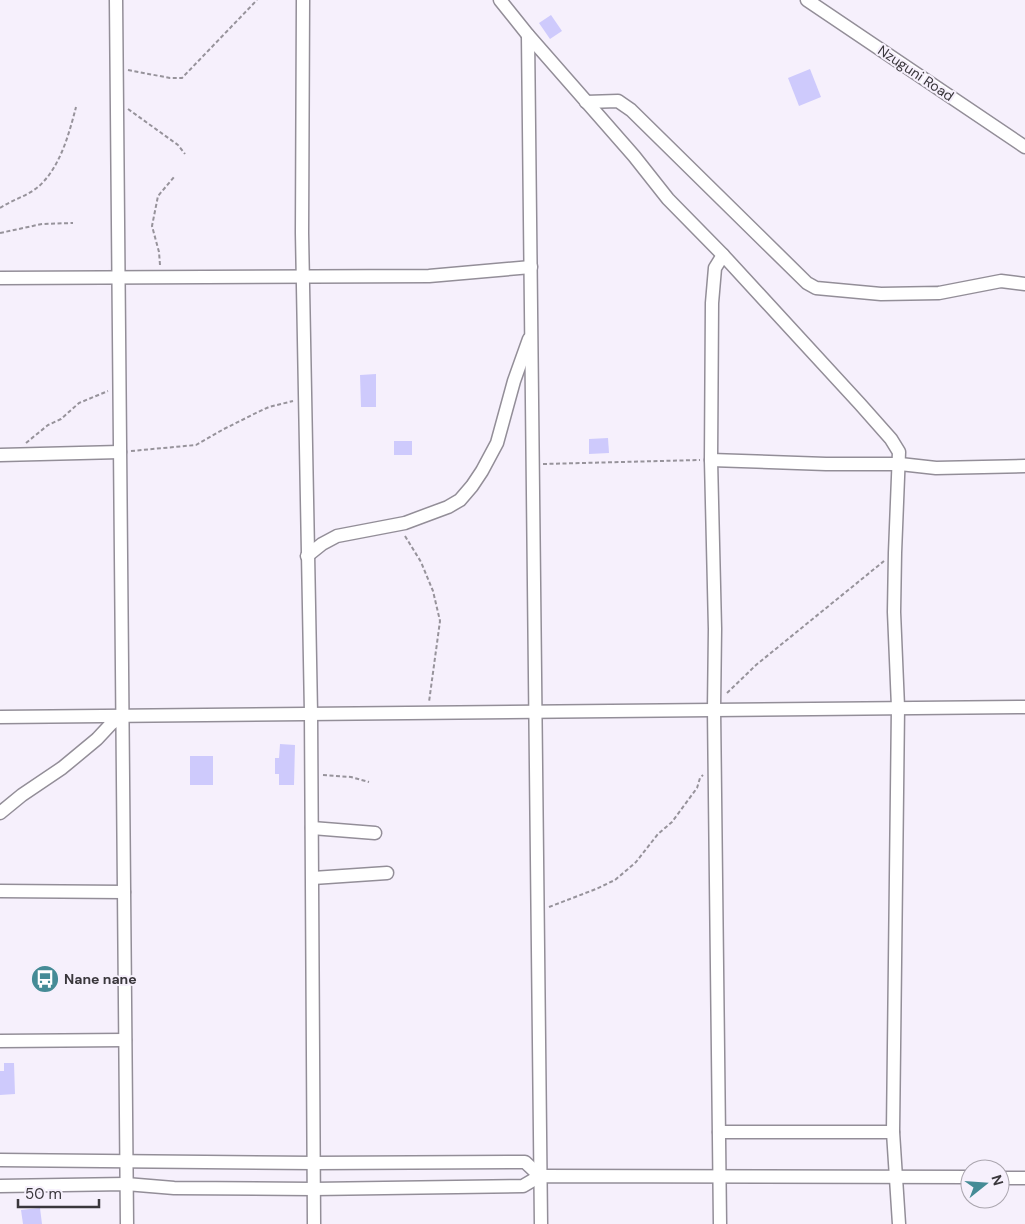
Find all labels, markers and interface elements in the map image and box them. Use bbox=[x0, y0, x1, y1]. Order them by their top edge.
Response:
street label: Nzuguni Road bbox=[875, 41, 957, 105]
bus stop icon: Nane nane bbox=[30, 964, 60, 994]
place label: Nane nane bbox=[64, 970, 137, 988]
north arrow bbox=[960, 1159, 1010, 1209]
text: N bbox=[987, 1173, 1008, 1188]
scale bar bbox=[18, 1176, 99, 1208]
text: 50 m bbox=[25, 1184, 62, 1204]

